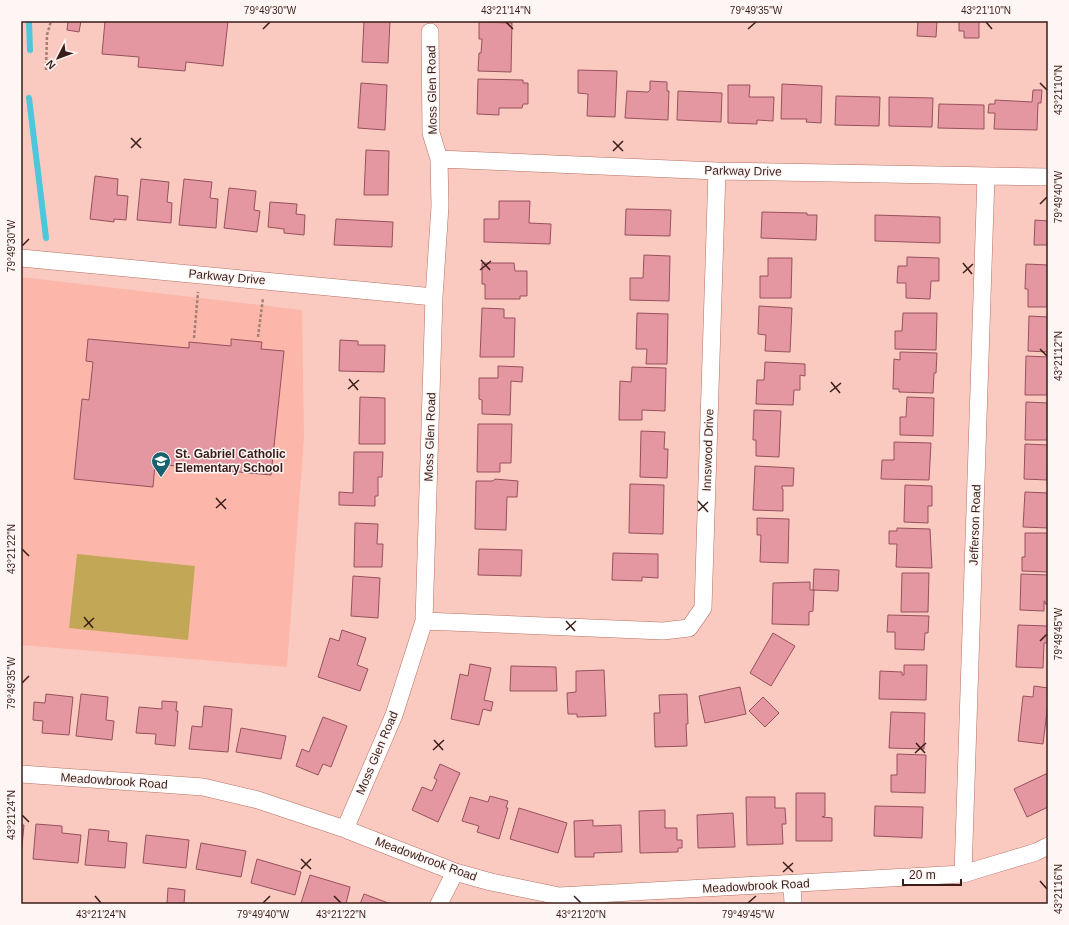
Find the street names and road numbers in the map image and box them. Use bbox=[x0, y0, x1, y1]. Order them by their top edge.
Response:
street label: Moss Glen Road bbox=[424, 45, 440, 135]
street label: Parkway Drive bbox=[704, 163, 782, 179]
street label: Parkway Drive bbox=[188, 267, 266, 287]
street label: Moss Glen Road bbox=[421, 392, 439, 482]
street label: Innswood Drive bbox=[700, 408, 716, 492]
street label: Jefferson Road bbox=[967, 484, 983, 566]
street label: Moss Glen Road bbox=[353, 709, 401, 797]
street label: Meadowbrook Road bbox=[60, 770, 168, 792]
street label: Meadowbrook Road bbox=[373, 834, 479, 884]
street label: Meadowbrook Road bbox=[702, 876, 810, 896]

